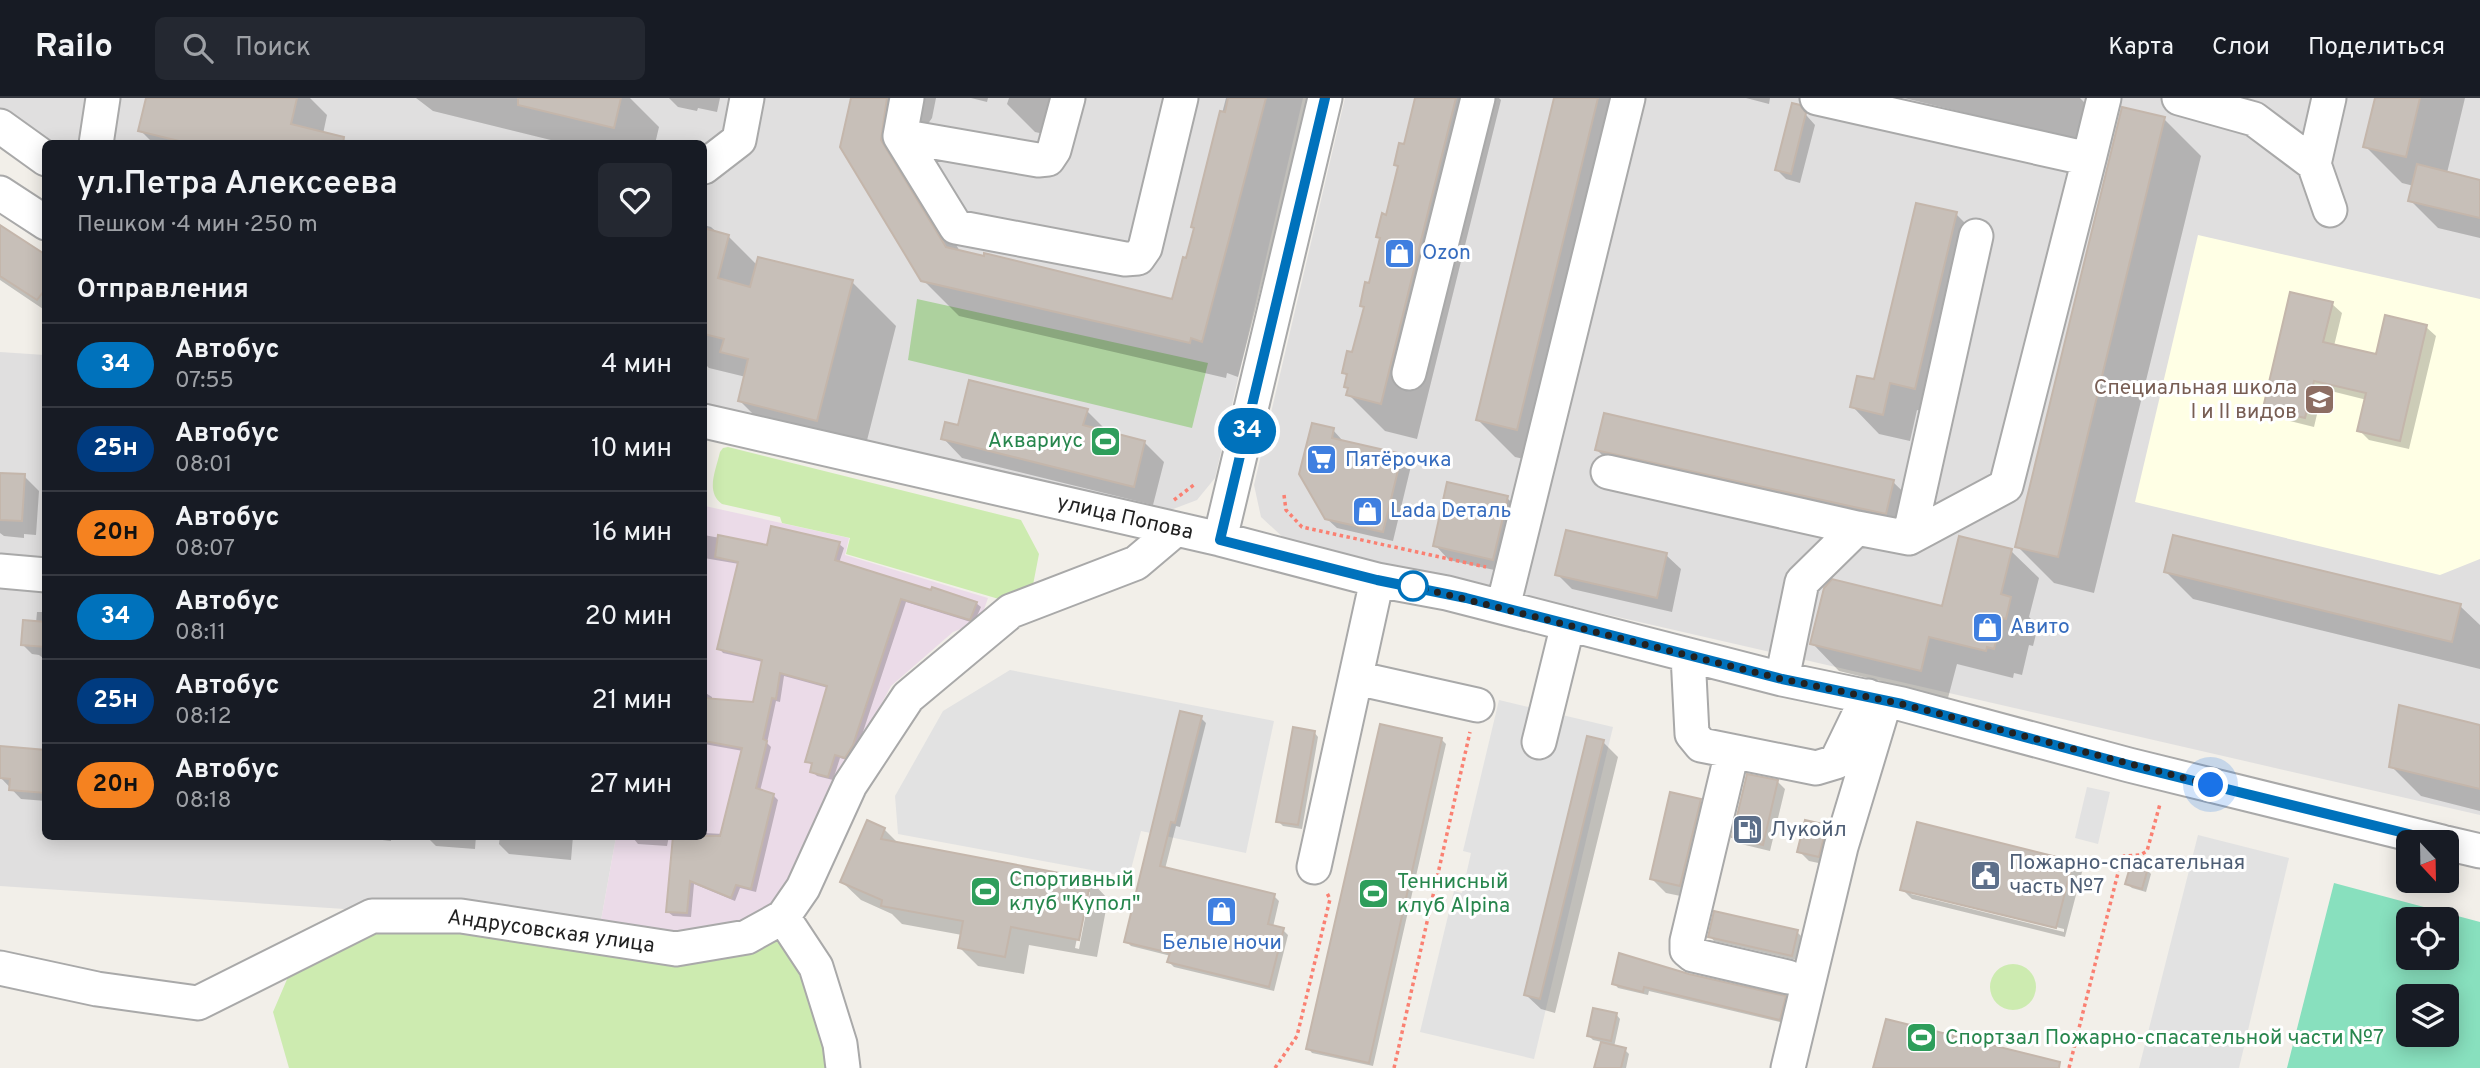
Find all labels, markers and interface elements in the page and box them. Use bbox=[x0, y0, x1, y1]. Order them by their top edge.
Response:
search box bbox=[155, 17, 645, 80]
text: Railo bbox=[35, 27, 113, 69]
icon: search bbox=[179, 29, 217, 67]
text: Поиск bbox=[235, 32, 311, 65]
text: Карта bbox=[2108, 33, 2174, 63]
text: Слои bbox=[2212, 33, 2270, 63]
text: Поделиться bbox=[2308, 33, 2445, 63]
button: heart bbox=[598, 163, 672, 237]
text: ул.Петра Алексеева bbox=[77, 164, 398, 206]
text: Пешком · 4 мин · 250 m bbox=[77, 211, 318, 240]
shop icon: Ozon bbox=[1382, 236, 1416, 270]
place label: Ozon bbox=[1422, 240, 1471, 267]
text: Отправления bbox=[77, 274, 249, 307]
text: Автобус bbox=[175, 334, 280, 367]
text: 4 мин bbox=[601, 349, 672, 382]
text: 34 bbox=[101, 350, 130, 380]
text: 07:55 bbox=[175, 367, 234, 396]
place label: Специальная школа I и II видов bbox=[2094, 375, 2297, 426]
school or university icon: Специальная школа I и II видов bbox=[2303, 383, 2337, 417]
line badge: 34 bbox=[1216, 408, 1278, 454]
text: 34 bbox=[1232, 416, 1262, 446]
text: Автобус bbox=[175, 418, 280, 451]
sports icon: Аквариус bbox=[1089, 424, 1123, 458]
place label: Аквариус bbox=[988, 428, 1083, 455]
text: 10 мин bbox=[591, 433, 672, 466]
text: 25н bbox=[93, 434, 138, 464]
supermarket icon: Пятёрочка bbox=[1305, 443, 1339, 477]
place label: Пятёрочка bbox=[1345, 447, 1451, 474]
text: 08:01 bbox=[175, 451, 232, 480]
street label: улица Попова bbox=[1054, 489, 1196, 547]
shop icon: Lada Dеталь bbox=[1350, 494, 1384, 528]
place label: Lada Dеталь bbox=[1390, 498, 1511, 525]
text: Автобус bbox=[175, 502, 280, 535]
text: 16 мин bbox=[592, 517, 672, 550]
text: 20н bbox=[93, 518, 138, 548]
text: 08:07 bbox=[175, 535, 235, 564]
unlabelled marker bbox=[1398, 571, 1428, 601]
text: Автобус bbox=[175, 586, 280, 619]
text: 20 мин bbox=[585, 601, 672, 634]
text: 34 bbox=[101, 602, 130, 632]
shop icon: Авито bbox=[1970, 610, 2004, 644]
place label: Авито bbox=[2010, 614, 2070, 641]
text: 08:11 bbox=[175, 619, 226, 648]
text: Автобус bbox=[175, 670, 280, 703]
text: 21 мин bbox=[592, 685, 672, 718]
text: 25н bbox=[93, 686, 138, 716]
text: 08:12 bbox=[175, 703, 232, 732]
text: Автобус bbox=[175, 754, 280, 787]
your location bbox=[2193, 767, 2228, 802]
text: 27 мин bbox=[589, 769, 672, 802]
text: 20н bbox=[93, 770, 138, 800]
text: 08:18 bbox=[175, 787, 232, 816]
fuel station icon: Лукойл bbox=[1730, 813, 1764, 847]
place label: Лукойл bbox=[1770, 817, 1847, 844]
north arrow bbox=[2396, 830, 2459, 892]
map controls bbox=[2396, 830, 2459, 1047]
place label: Пожарно-спасательная часть №7 bbox=[2009, 850, 2245, 901]
public building icon: Пожарно-спасательная часть №7 bbox=[1969, 858, 2003, 892]
place label: Спортивный клуб "Купол" bbox=[1009, 867, 1140, 918]
place label: Теннисный клуб Alpina bbox=[1397, 869, 1510, 920]
sports icon: Спортивный клуб "Купол" bbox=[969, 875, 1003, 909]
sports icon: Теннисный клуб Alpina bbox=[1357, 877, 1391, 911]
shop icon: Белые ночи bbox=[1205, 894, 1239, 928]
street label: Андрусовская улица bbox=[446, 904, 656, 960]
button: locate bbox=[2396, 907, 2459, 970]
place label: Белые ночи bbox=[1162, 930, 1282, 957]
button: layers bbox=[2396, 984, 2459, 1047]
sports icon: Спортзал Пожарно-спасательной части №7 bbox=[1905, 1021, 1939, 1055]
place label: Спортзал Пожарно-спасательной части №7 bbox=[1945, 1025, 2384, 1052]

